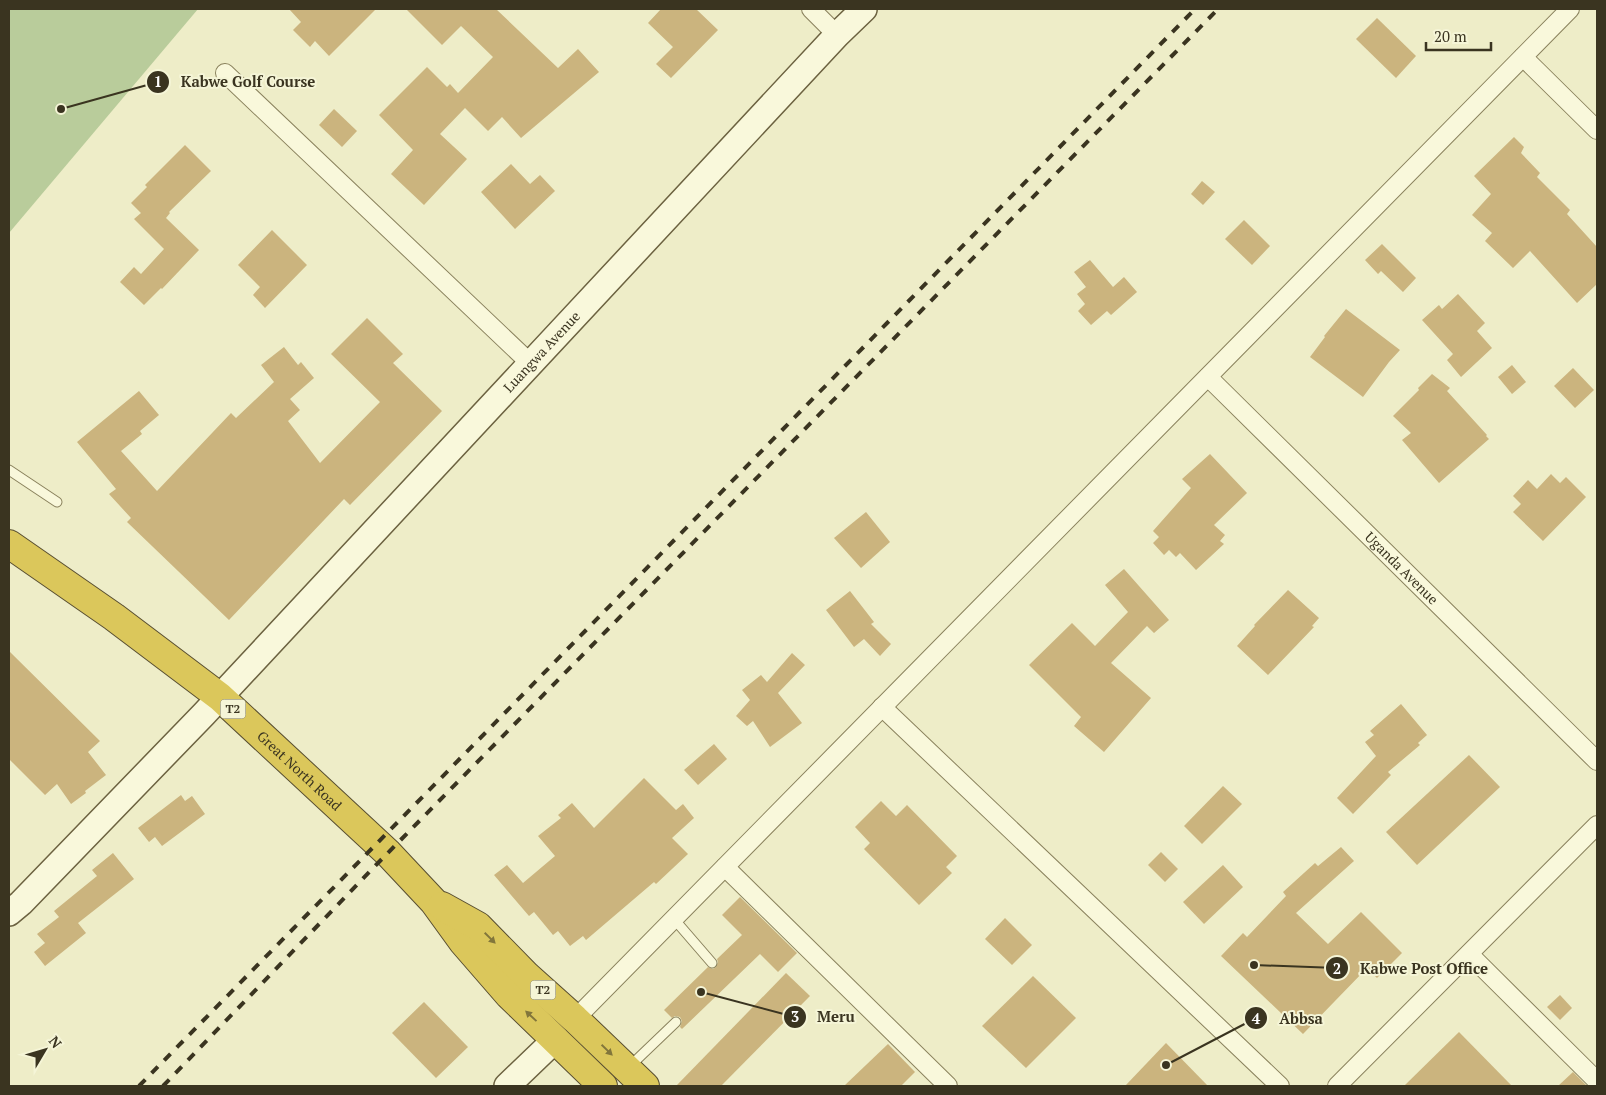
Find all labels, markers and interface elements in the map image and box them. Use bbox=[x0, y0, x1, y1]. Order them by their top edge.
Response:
scale bar bbox=[1426, 20, 1491, 52]
text: 20 m bbox=[1434, 26, 1467, 46]
callout: Kabwe Golf Course bbox=[145, 67, 325, 97]
text: 1 bbox=[154, 71, 162, 91]
text: Kabwe Golf Course bbox=[181, 71, 315, 91]
street label: Luangwa Avenue bbox=[499, 307, 584, 396]
street label: Uganda Avenue bbox=[1361, 527, 1443, 608]
road number: T2 bbox=[220, 700, 246, 719]
street label: Great North Road bbox=[253, 726, 346, 815]
one-way arrow bbox=[483, 932, 495, 944]
callout: Kabwe Post Office bbox=[1325, 953, 1498, 983]
text: 2 bbox=[1333, 958, 1341, 978]
text: Kabwe Post Office bbox=[1360, 958, 1488, 978]
road number: T2 bbox=[530, 980, 556, 1000]
callout: Meru bbox=[782, 1002, 865, 1032]
callout: Abbsa bbox=[1244, 1003, 1332, 1033]
text: 3 bbox=[791, 1006, 799, 1026]
text: Meru bbox=[817, 1006, 856, 1026]
text: 4 bbox=[1252, 1008, 1261, 1028]
text: Abbsa bbox=[1279, 1008, 1323, 1028]
one-way arrow bbox=[525, 1010, 537, 1022]
north arrow bbox=[20, 1025, 70, 1075]
text: N bbox=[45, 1032, 67, 1052]
one-way arrow bbox=[601, 1044, 613, 1056]

